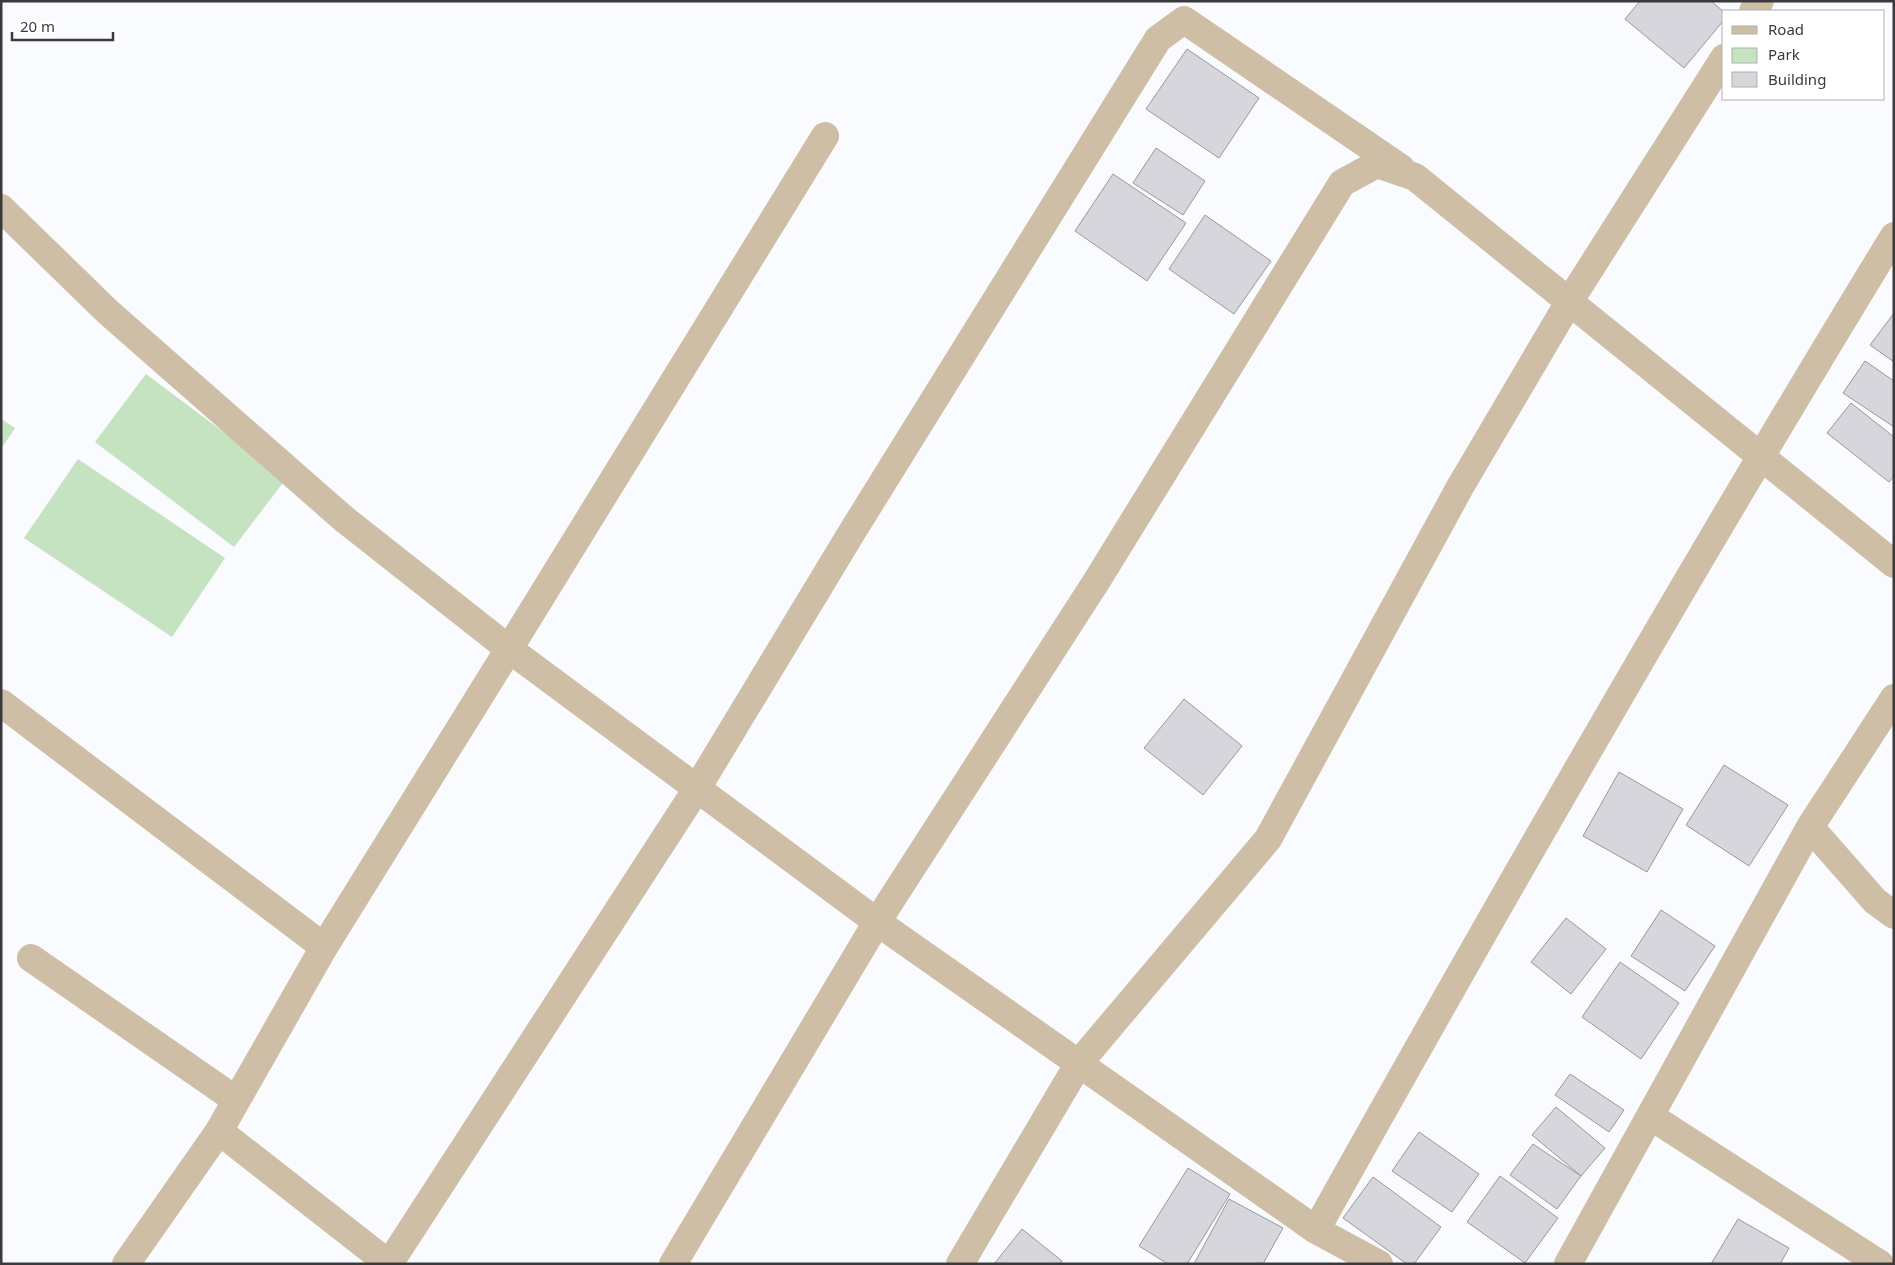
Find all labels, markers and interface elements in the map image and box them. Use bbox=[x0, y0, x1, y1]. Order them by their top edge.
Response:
scale bar bbox=[12, 10, 114, 42]
legend bbox=[1722, 10, 1885, 100]
text: 20 m bbox=[20, 16, 55, 36]
text: Road bbox=[1768, 19, 1804, 39]
text: Park bbox=[1768, 44, 1800, 64]
text: Building bbox=[1768, 69, 1826, 89]

